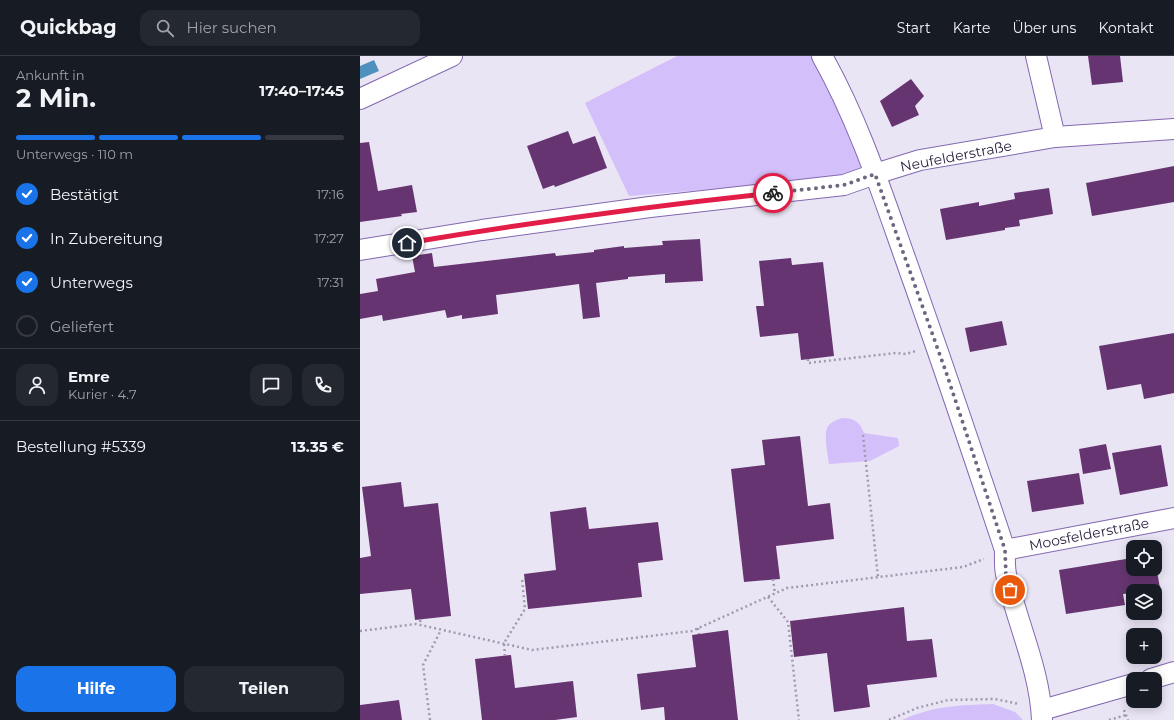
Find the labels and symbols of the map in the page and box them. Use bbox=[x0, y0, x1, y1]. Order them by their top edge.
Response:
street label: Neufelderstraße bbox=[899, 136, 1013, 176]
courier bbox=[753, 173, 793, 213]
pin bbox=[390, 226, 424, 260]
street label: Moosfelderstraße bbox=[1028, 514, 1150, 554]
pin bbox=[993, 573, 1027, 607]

